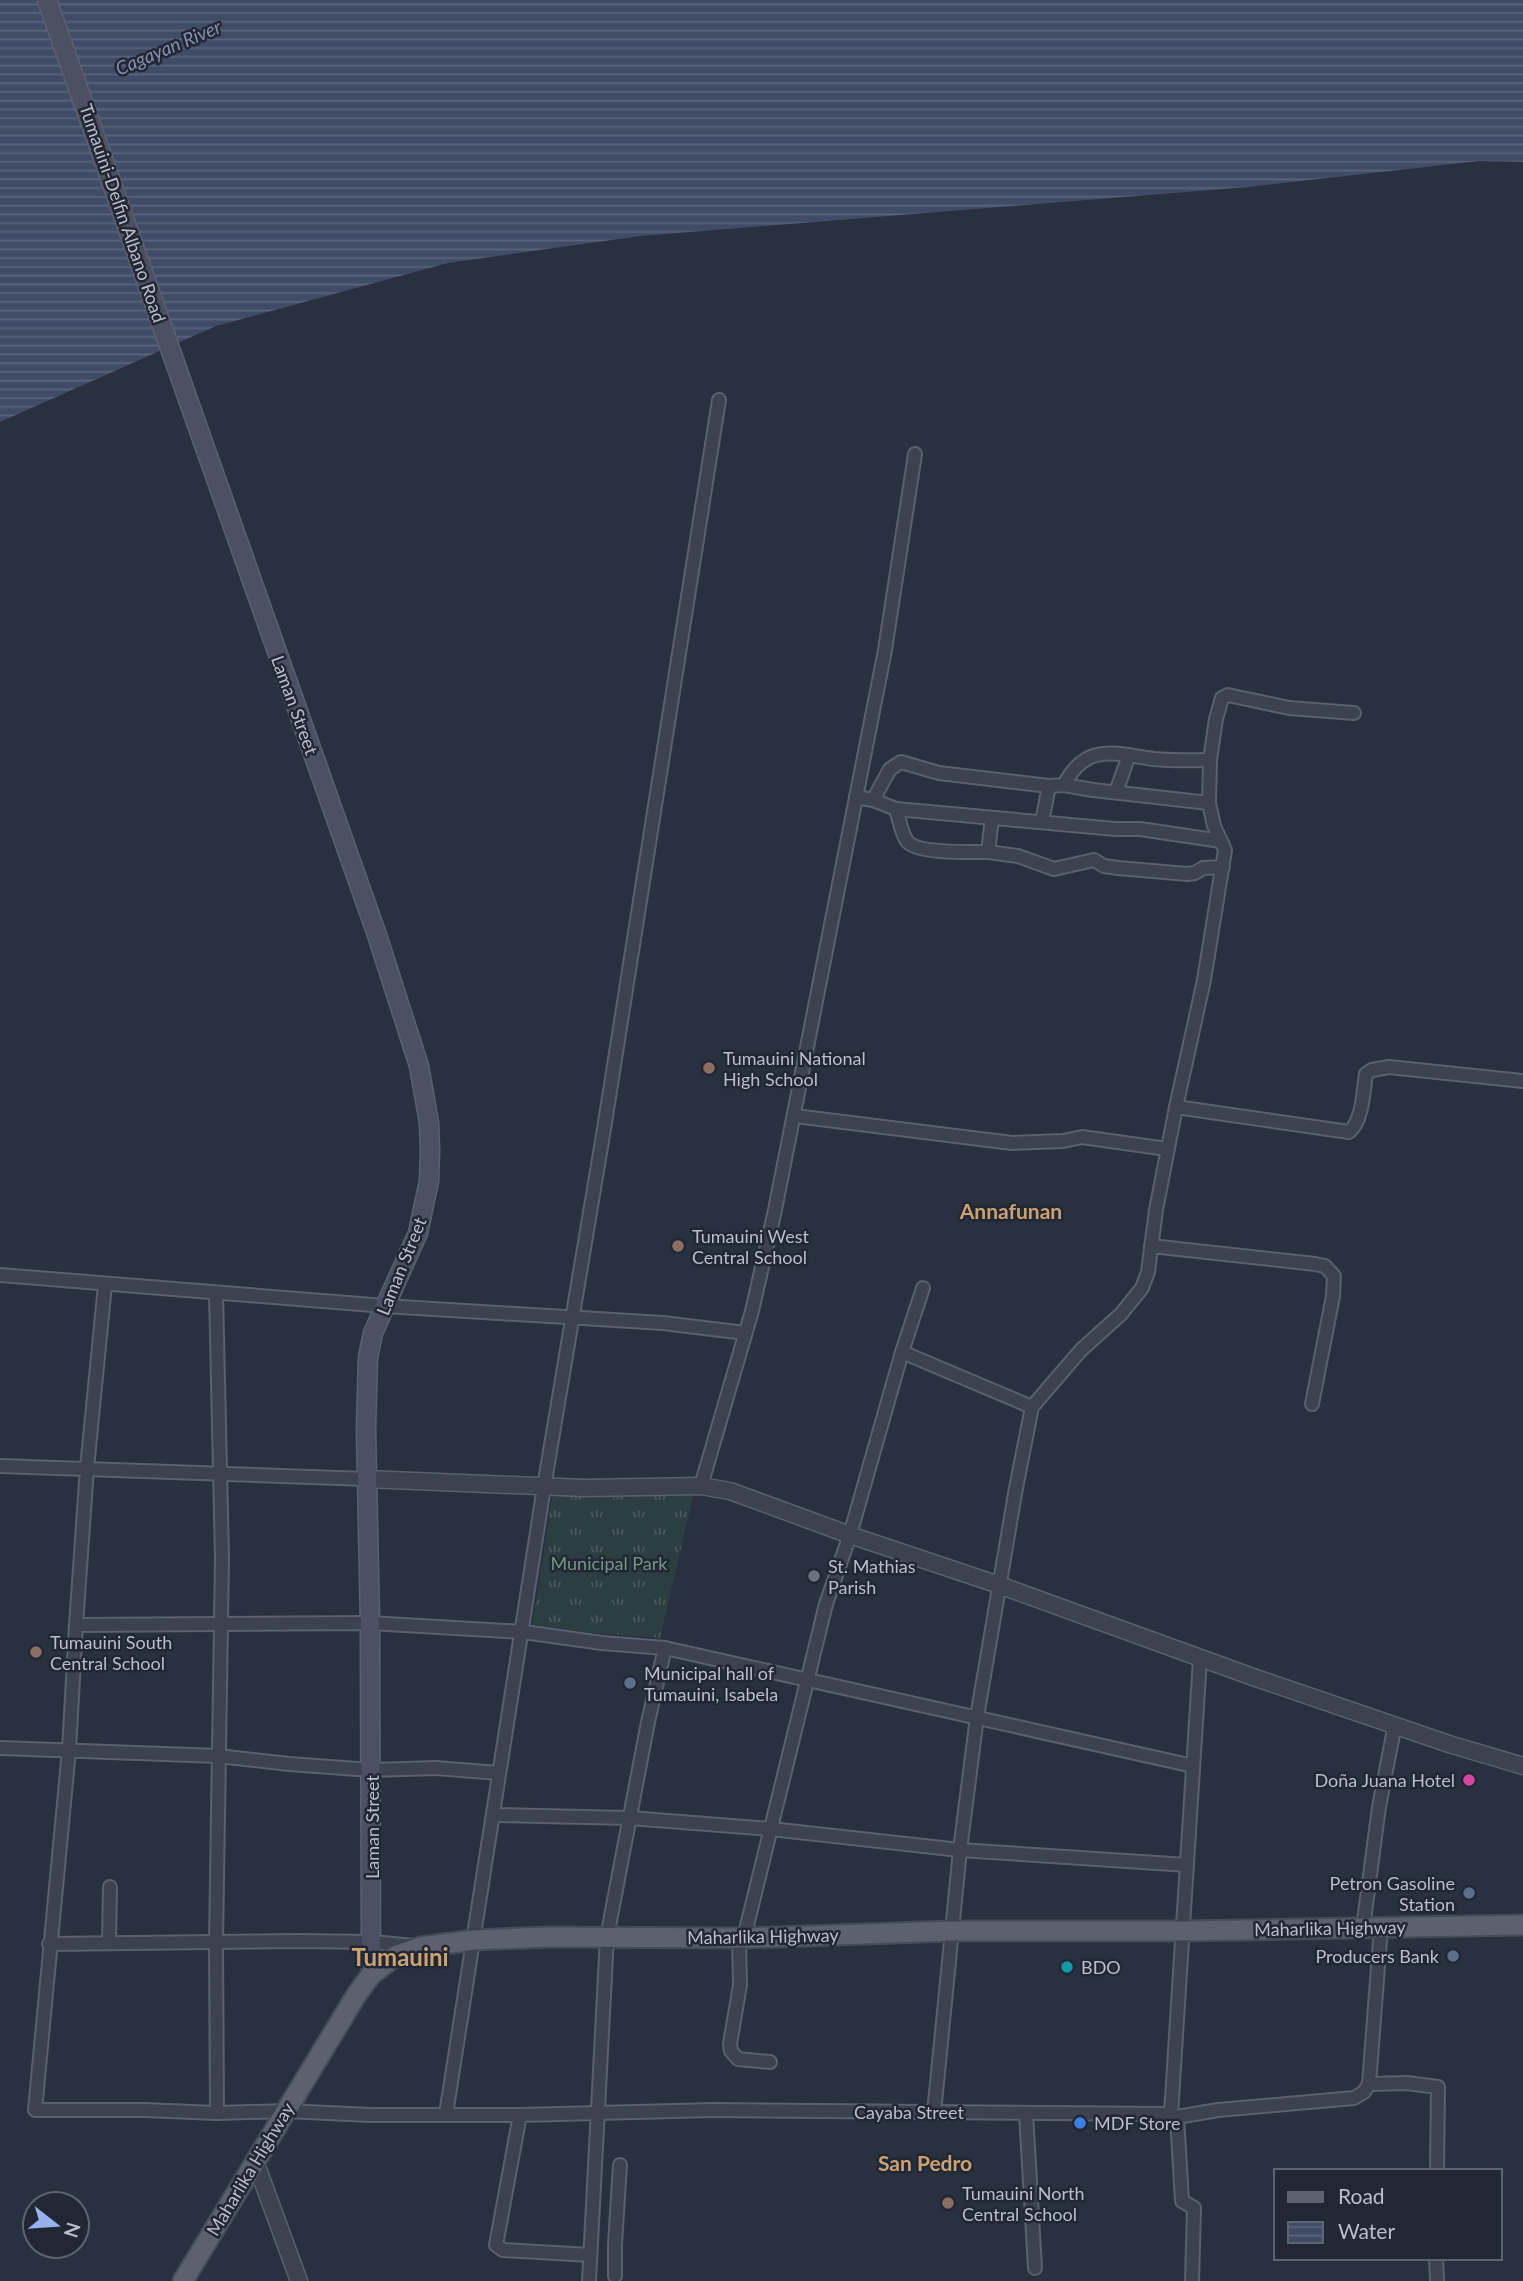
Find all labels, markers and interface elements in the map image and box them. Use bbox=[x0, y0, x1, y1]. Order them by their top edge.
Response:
water label: Cagayan River bbox=[112, 14, 225, 80]
street label: Tumauini-Delfin Albano Road bbox=[75, 101, 171, 325]
street label: Laman Street bbox=[267, 652, 323, 758]
place label: Tumauini National High School bbox=[723, 1047, 866, 1090]
marker: Tumauini National High School bbox=[701, 1060, 717, 1076]
district label: Annafunan bbox=[959, 1198, 1062, 1223]
street label: Laman Street bbox=[371, 1213, 431, 1318]
place label: Tumauini West Central School bbox=[692, 1225, 810, 1268]
marker: Tumauini West Central School bbox=[670, 1238, 686, 1254]
park label: Municipal Park bbox=[551, 1552, 668, 1574]
place label: St. Mathias Parish bbox=[828, 1555, 916, 1598]
marker: St. Mathias Parish bbox=[806, 1568, 822, 1584]
place label: Tumauini South Central School bbox=[50, 1631, 172, 1674]
marker: Tumauini South Central School bbox=[28, 1644, 44, 1660]
place label: Municipal hall of Tumauini, Isabela bbox=[644, 1662, 778, 1705]
marker: Municipal hall of Tumauini, Isabela bbox=[622, 1675, 638, 1691]
place label: Doña Juana Hotel bbox=[1315, 1769, 1455, 1791]
marker: Doña Juana Hotel bbox=[1461, 1772, 1477, 1788]
street label: Laman Street bbox=[361, 1774, 383, 1879]
place label: Petron Gasoline Station bbox=[1330, 1872, 1455, 1915]
marker: Petron Gasoline Station bbox=[1461, 1885, 1477, 1901]
street label: Maharlika Highway bbox=[1254, 1916, 1407, 1940]
street label: Maharlika Highway bbox=[687, 1924, 840, 1948]
district label: Tumauini bbox=[351, 1942, 449, 1971]
place label: Producers Bank bbox=[1315, 1945, 1440, 1967]
marker: Producers Bank bbox=[1445, 1948, 1461, 1964]
place label: BDO bbox=[1081, 1956, 1121, 1978]
marker: BDO bbox=[1059, 1959, 1075, 1975]
street label: Maharlika Highway bbox=[202, 2098, 299, 2240]
street label: Cayaba Street bbox=[854, 2101, 964, 2123]
place label: MDF Store bbox=[1094, 2112, 1180, 2134]
marker: MDF Store bbox=[1072, 2115, 1088, 2131]
district label: San Pedro bbox=[878, 2150, 972, 2175]
legend bbox=[1274, 2169, 1502, 2260]
place label: Tumauini North Central School bbox=[962, 2182, 1085, 2225]
text: Road bbox=[1338, 2183, 1385, 2208]
north arrow bbox=[21, 2190, 91, 2260]
marker: Tumauini North Central School bbox=[940, 2195, 956, 2211]
text: Water bbox=[1338, 2218, 1395, 2243]
text: N bbox=[60, 2220, 86, 2240]

